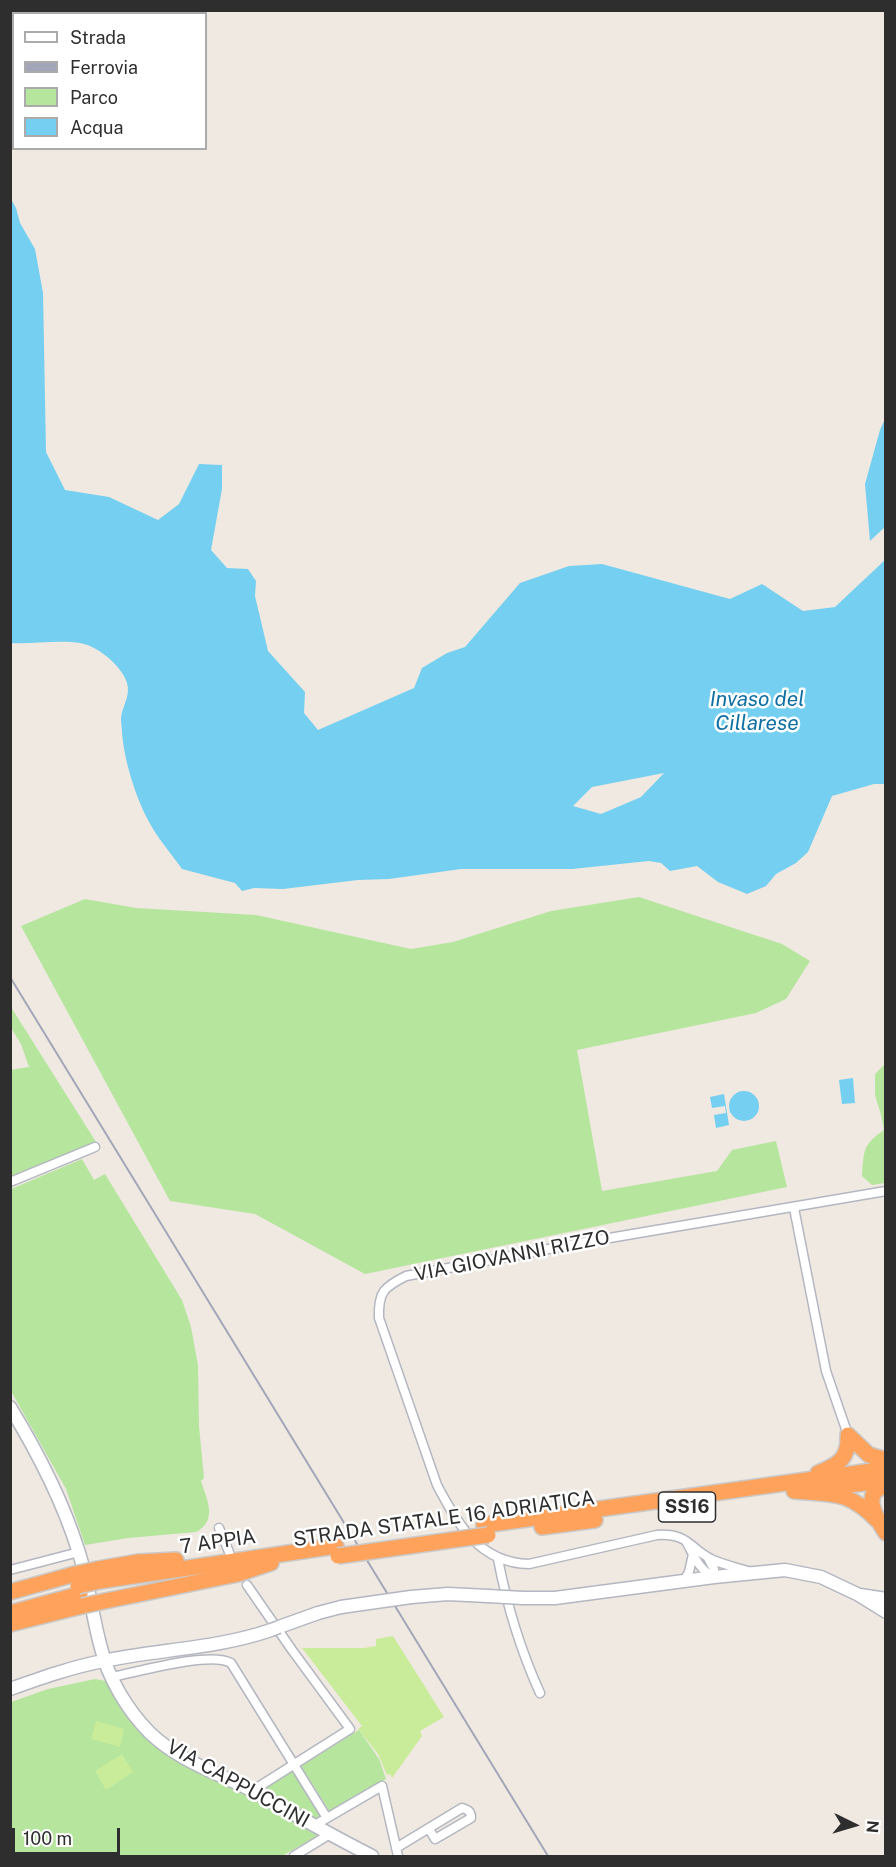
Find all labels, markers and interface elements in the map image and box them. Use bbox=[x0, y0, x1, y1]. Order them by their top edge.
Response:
legend bbox=[12, 12, 207, 150]
text: Strada bbox=[70, 27, 126, 48]
text: Ferrovia bbox=[70, 57, 138, 78]
text: Parco bbox=[70, 87, 118, 108]
text: Acqua bbox=[70, 117, 123, 138]
water label: Invaso del Cillarese bbox=[710, 687, 804, 737]
street label: VIA GIOVANNI RIZZO bbox=[412, 1225, 612, 1287]
street label: STRADA STATALE 16 ADRIATICA bbox=[292, 1486, 596, 1552]
road number: SS16 bbox=[658, 1492, 716, 1522]
street label: 7 APPIA bbox=[179, 1525, 257, 1559]
street label: VIA CAPPUCCINI bbox=[163, 1735, 313, 1833]
north arrow bbox=[824, 1795, 884, 1855]
scale bar bbox=[15, 1816, 123, 1854]
text: N bbox=[862, 1820, 882, 1834]
text: 100 m bbox=[23, 1828, 72, 1849]

